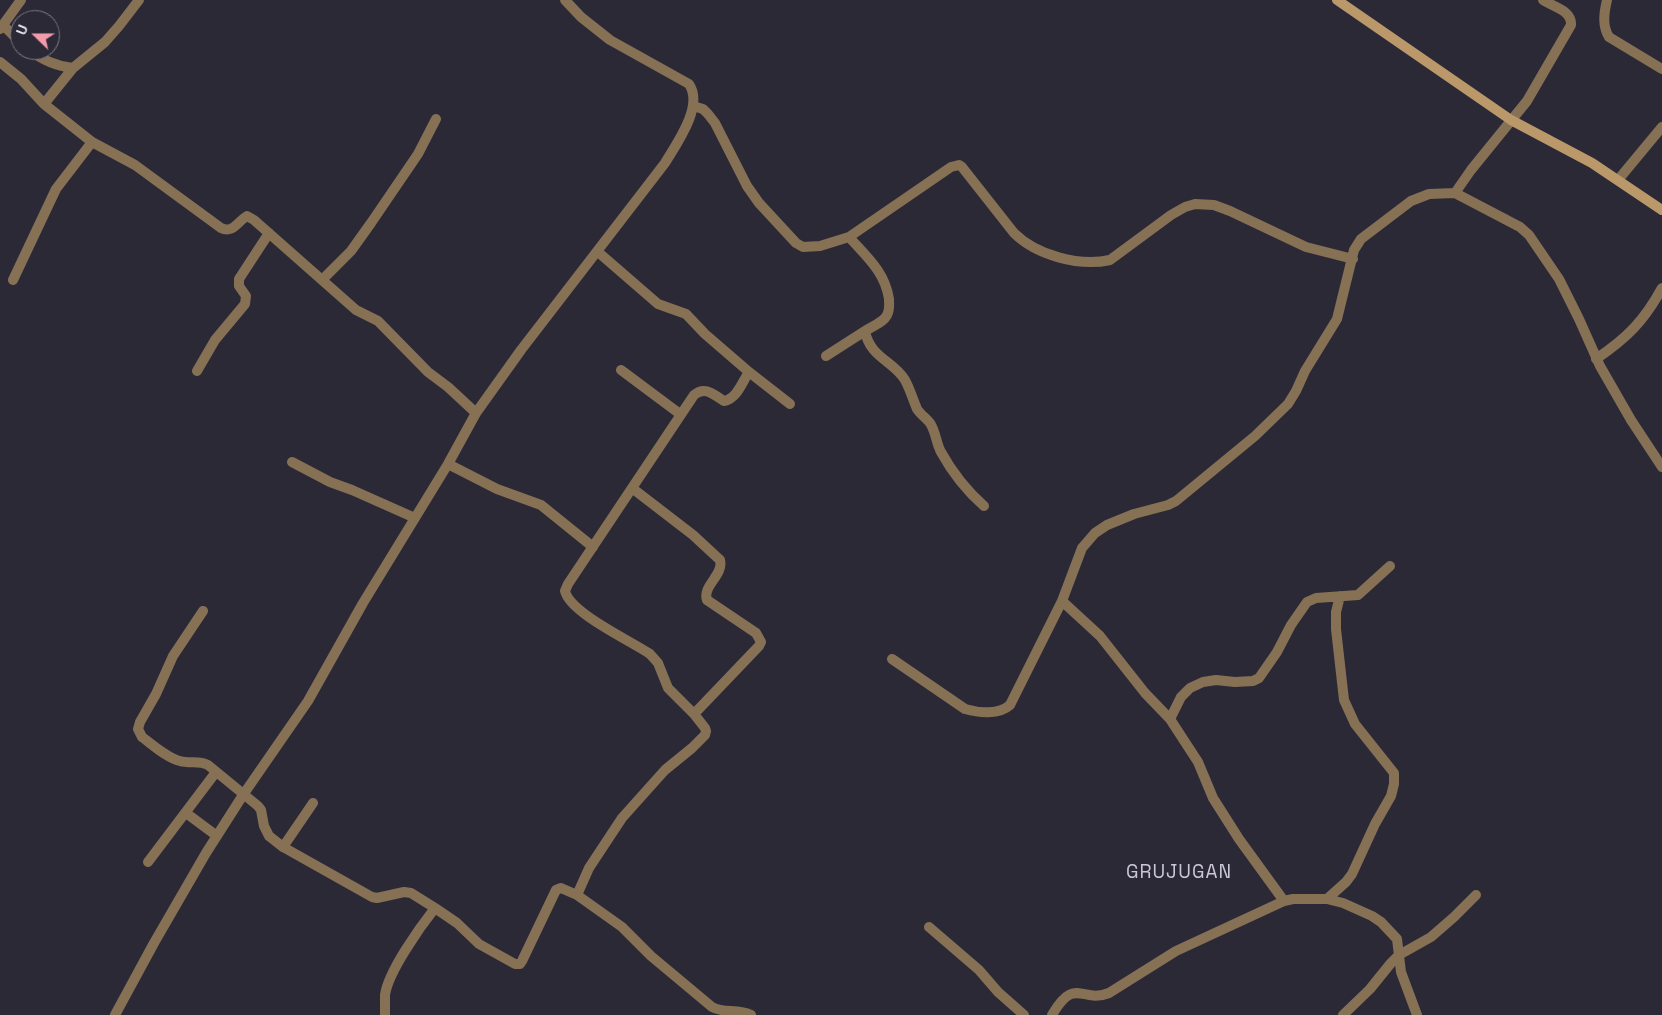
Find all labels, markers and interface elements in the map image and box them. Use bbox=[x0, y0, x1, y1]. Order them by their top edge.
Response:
north arrow bbox=[10, 10, 60, 60]
text: U bbox=[12, 22, 32, 38]
district label: GRUJUGAN bbox=[1125, 862, 1233, 884]

